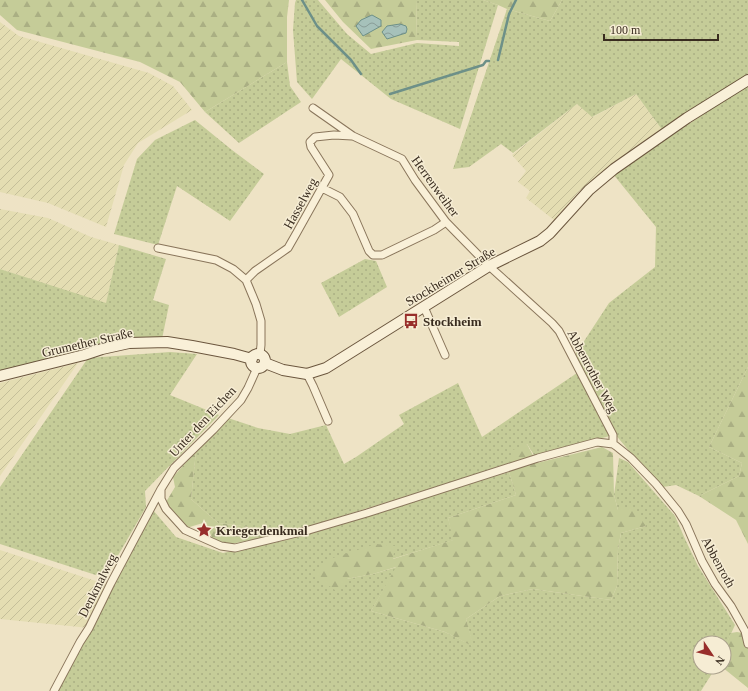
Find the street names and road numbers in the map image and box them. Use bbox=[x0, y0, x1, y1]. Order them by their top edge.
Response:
street label: Herrenweiher bbox=[409, 153, 463, 220]
street label: Hasselweg bbox=[280, 175, 321, 232]
street label: Stockheimer Straße bbox=[403, 244, 498, 309]
street label: Grumether Straße bbox=[40, 325, 134, 360]
street label: Abbenrother Weg bbox=[564, 327, 621, 416]
street label: Unter den Eichen bbox=[166, 383, 239, 460]
street label: Abbenroth bbox=[699, 534, 739, 591]
street label: Denkmalweg bbox=[75, 550, 120, 620]

